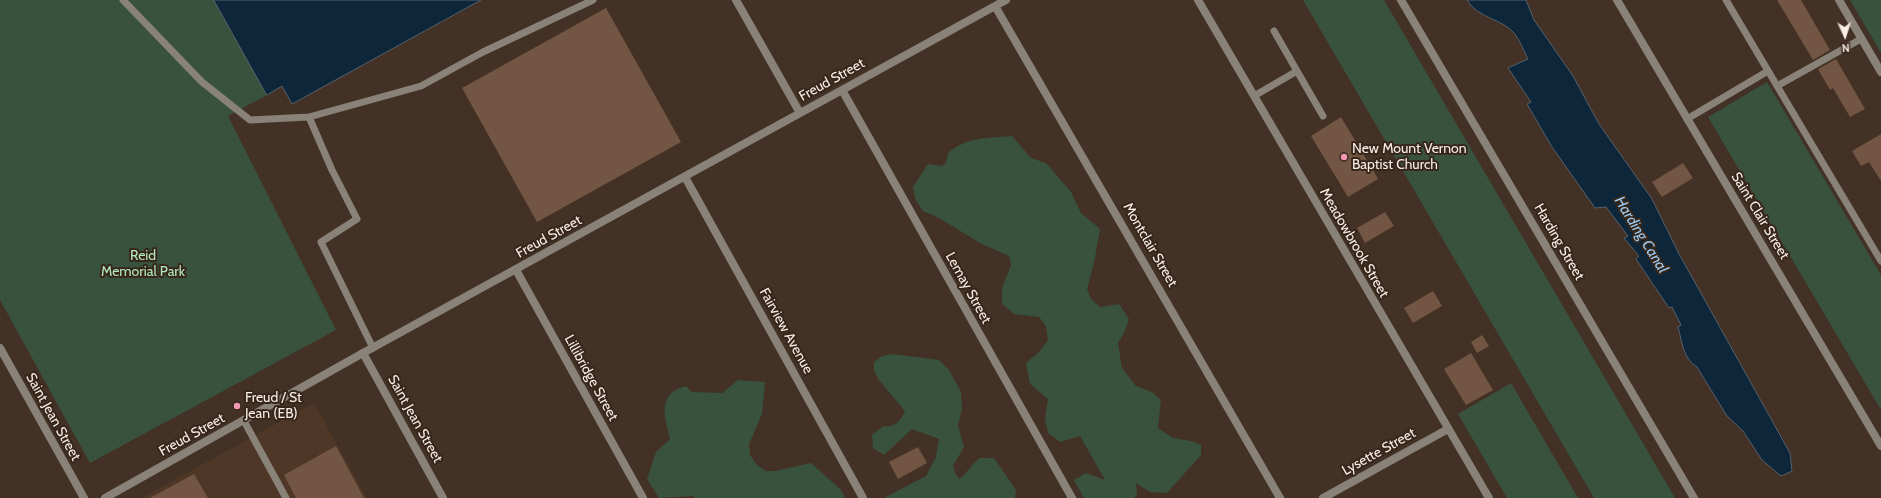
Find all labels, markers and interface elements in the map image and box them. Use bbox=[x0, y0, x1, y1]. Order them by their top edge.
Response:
north arrow bbox=[1825, 16, 1865, 56]
text: N bbox=[1841, 41, 1850, 55]
street label: Freud Street bbox=[796, 55, 868, 105]
place label: New Mount Vernon Baptist Church bbox=[1352, 141, 1467, 174]
marker: New Mount Vernon Baptist Church bbox=[1339, 152, 1349, 162]
street label: Saint Clair Street bbox=[1727, 169, 1793, 263]
street label: Meadowbrook Street bbox=[1316, 185, 1392, 301]
water label: Harding Canal bbox=[1610, 193, 1672, 277]
street label: Montclair Street bbox=[1119, 200, 1181, 290]
street label: Harding Street bbox=[1530, 201, 1588, 283]
street label: Freud Street bbox=[513, 212, 585, 262]
park label: Reid Memorial Park bbox=[101, 248, 185, 280]
street label: Lemay Street bbox=[942, 249, 994, 327]
street label: Fairview Avenue bbox=[756, 285, 816, 377]
street label: Lillibridge Street bbox=[560, 332, 622, 424]
street label: Saint Jean Street bbox=[22, 370, 84, 464]
street label: Saint Jean Street bbox=[384, 372, 446, 466]
place label: Freud / St Jean (EB) bbox=[245, 390, 302, 422]
marker: Freud / St Jean (EB) bbox=[232, 401, 242, 411]
street label: Freud Street bbox=[156, 410, 228, 460]
street label: Lysette Street bbox=[1339, 425, 1419, 479]

